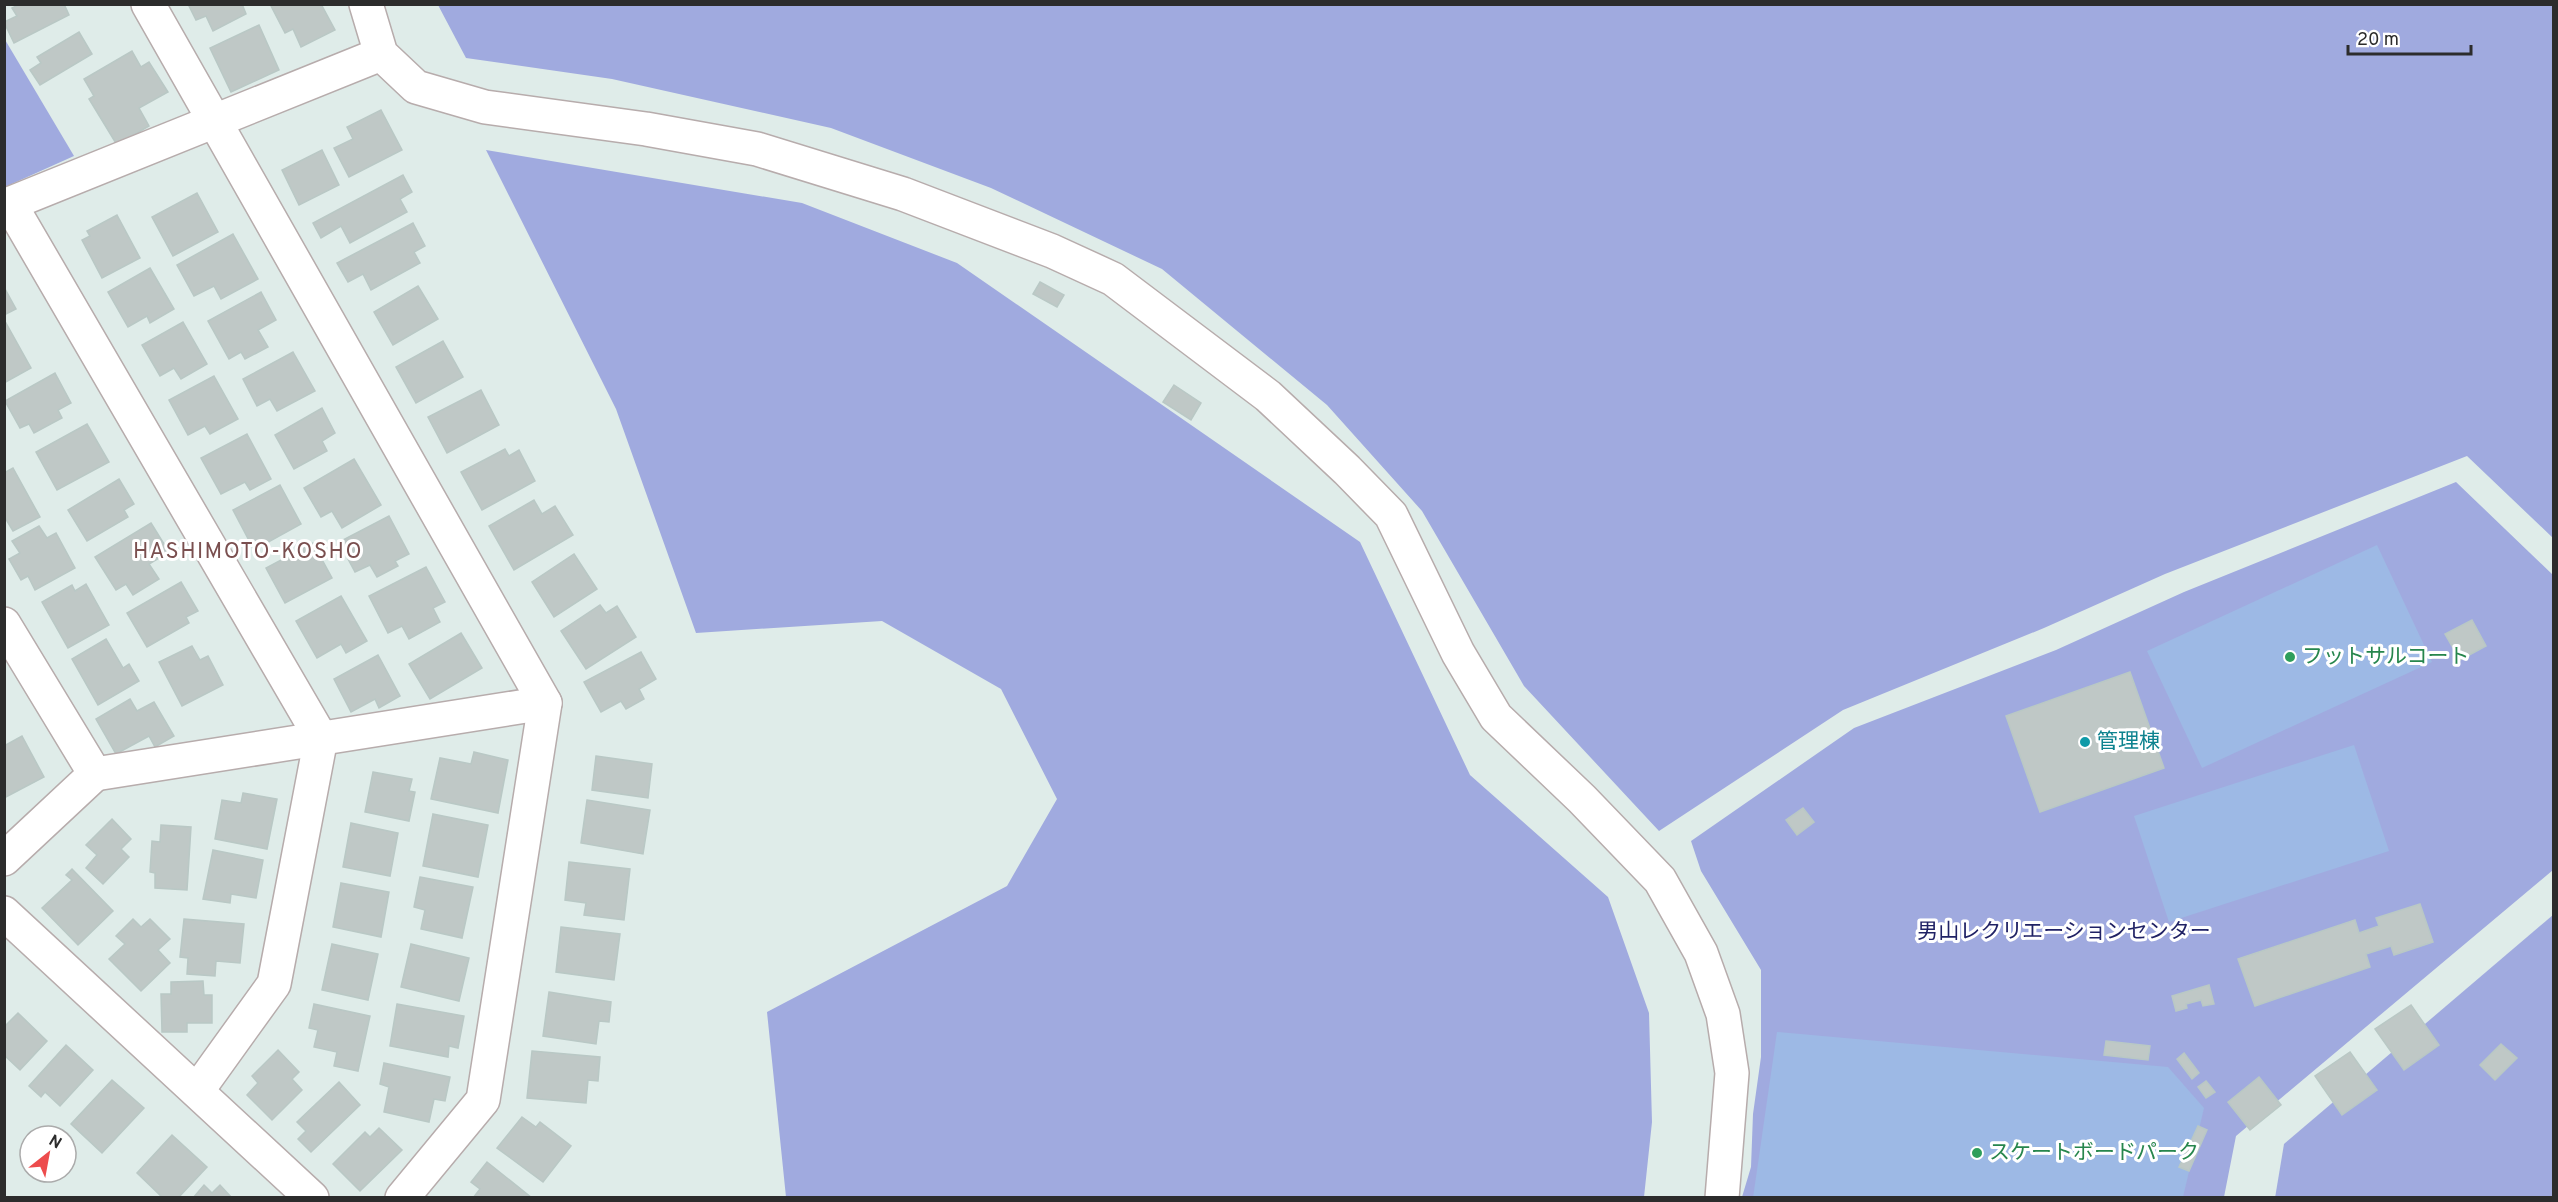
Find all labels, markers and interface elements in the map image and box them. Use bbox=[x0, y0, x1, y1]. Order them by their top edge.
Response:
scale bar bbox=[2348, 18, 2471, 56]
text: 20 m bbox=[2357, 29, 2399, 52]
district label: HASHIMOTO-KOSHO bbox=[133, 539, 363, 566]
place label: フットサルコート bbox=[2302, 644, 2470, 671]
marker: フットサルコート bbox=[2283, 650, 2297, 664]
place label: 管理棟 bbox=[2097, 729, 2160, 756]
marker: 管理棟 bbox=[2078, 735, 2092, 749]
park label: 男山レクリエーションセンター bbox=[1917, 919, 2211, 946]
north arrow bbox=[18, 1124, 78, 1184]
text: N bbox=[45, 1131, 65, 1154]
place label: スケートボードパーク bbox=[1989, 1140, 2199, 1167]
marker: スケートボードパーク bbox=[1970, 1146, 1984, 1160]

